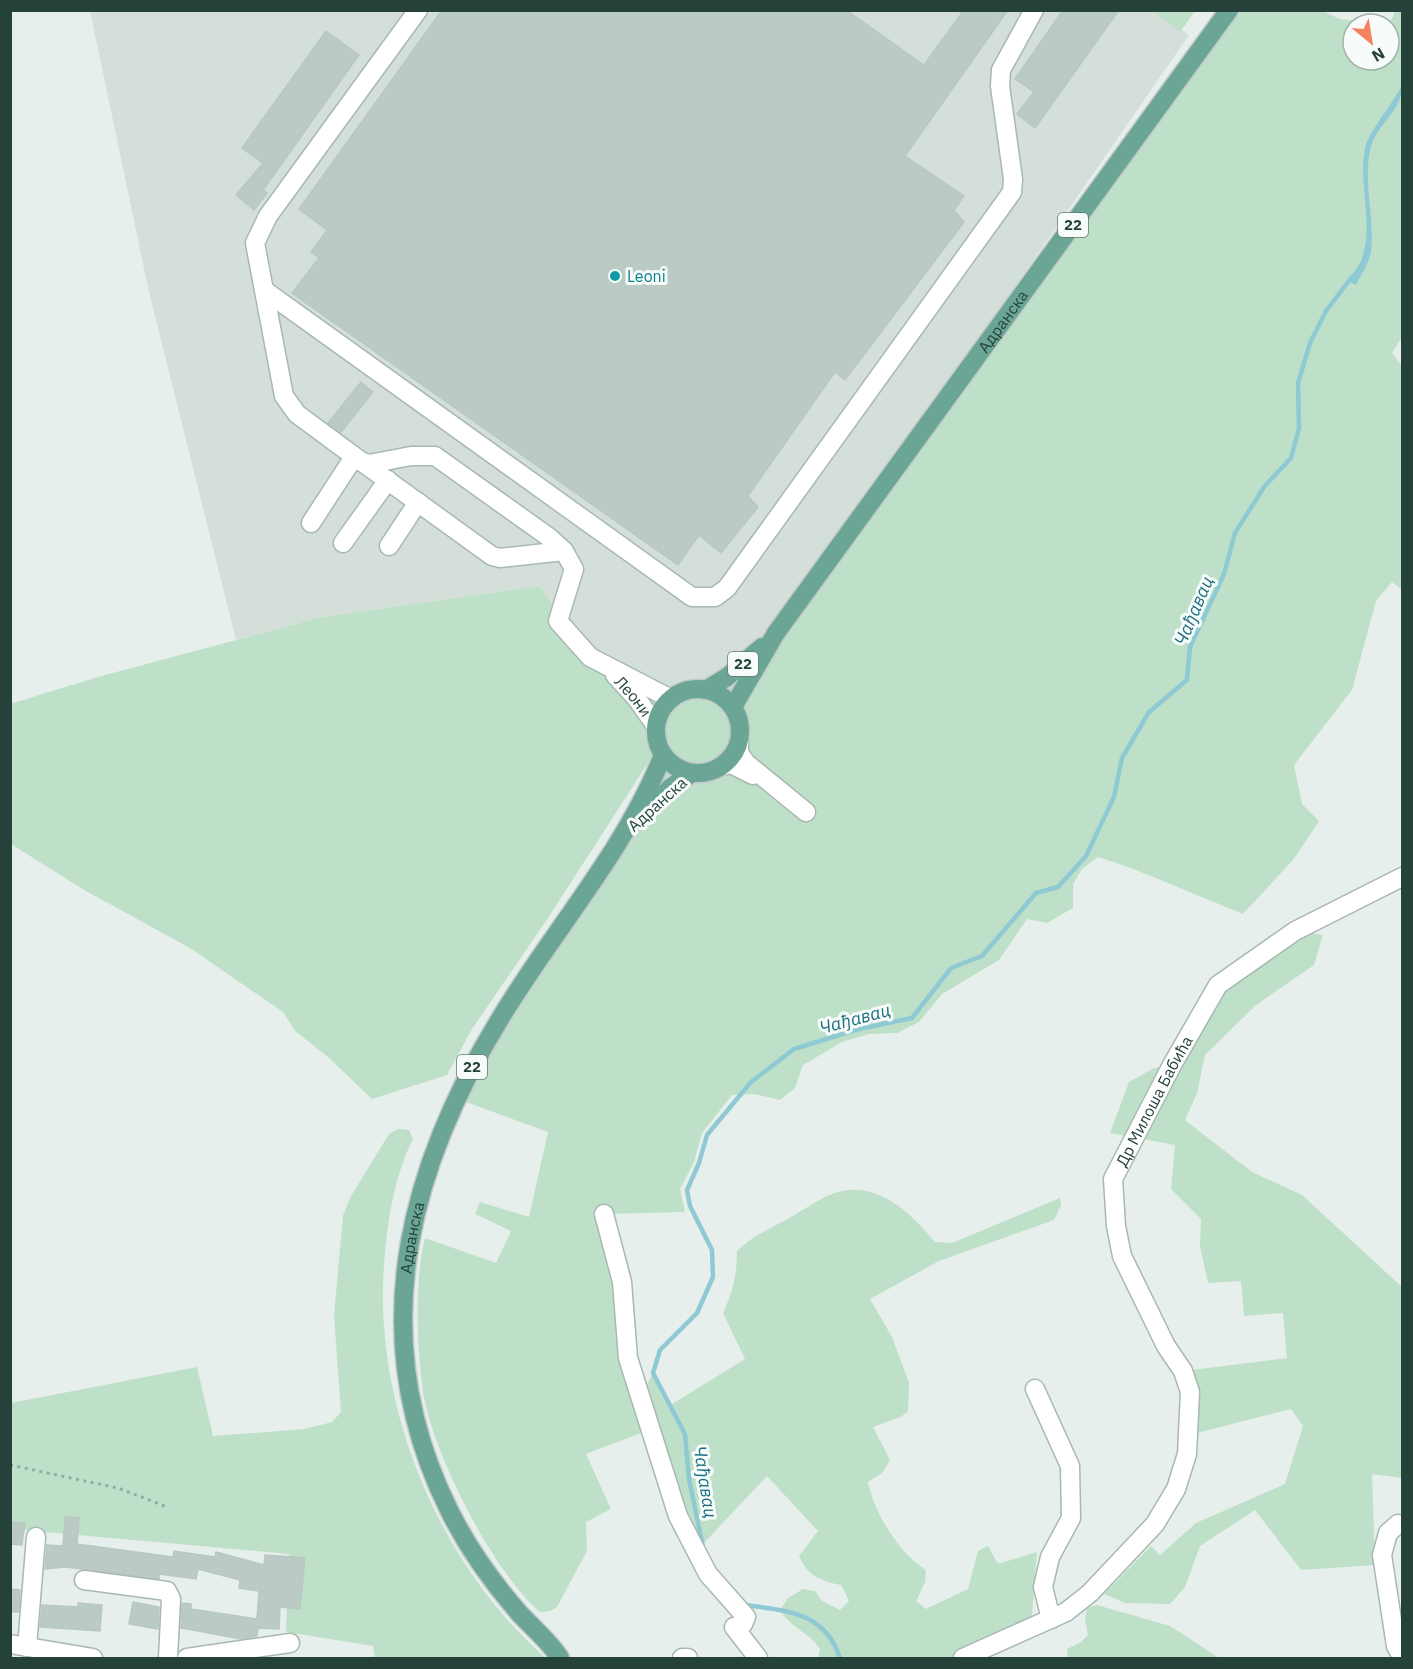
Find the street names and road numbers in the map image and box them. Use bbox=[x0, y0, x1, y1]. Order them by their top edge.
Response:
road number: 22 bbox=[1058, 213, 1088, 237]
street label: Адранска bbox=[973, 286, 1032, 357]
road number: 22 bbox=[728, 652, 758, 676]
street label: Леони bbox=[610, 671, 656, 720]
street label: Адранска bbox=[623, 772, 691, 836]
street label: Др Милоша Бабића bbox=[1111, 1032, 1197, 1170]
road number: 22 bbox=[457, 1055, 487, 1079]
street label: Адранска bbox=[396, 1199, 429, 1275]

